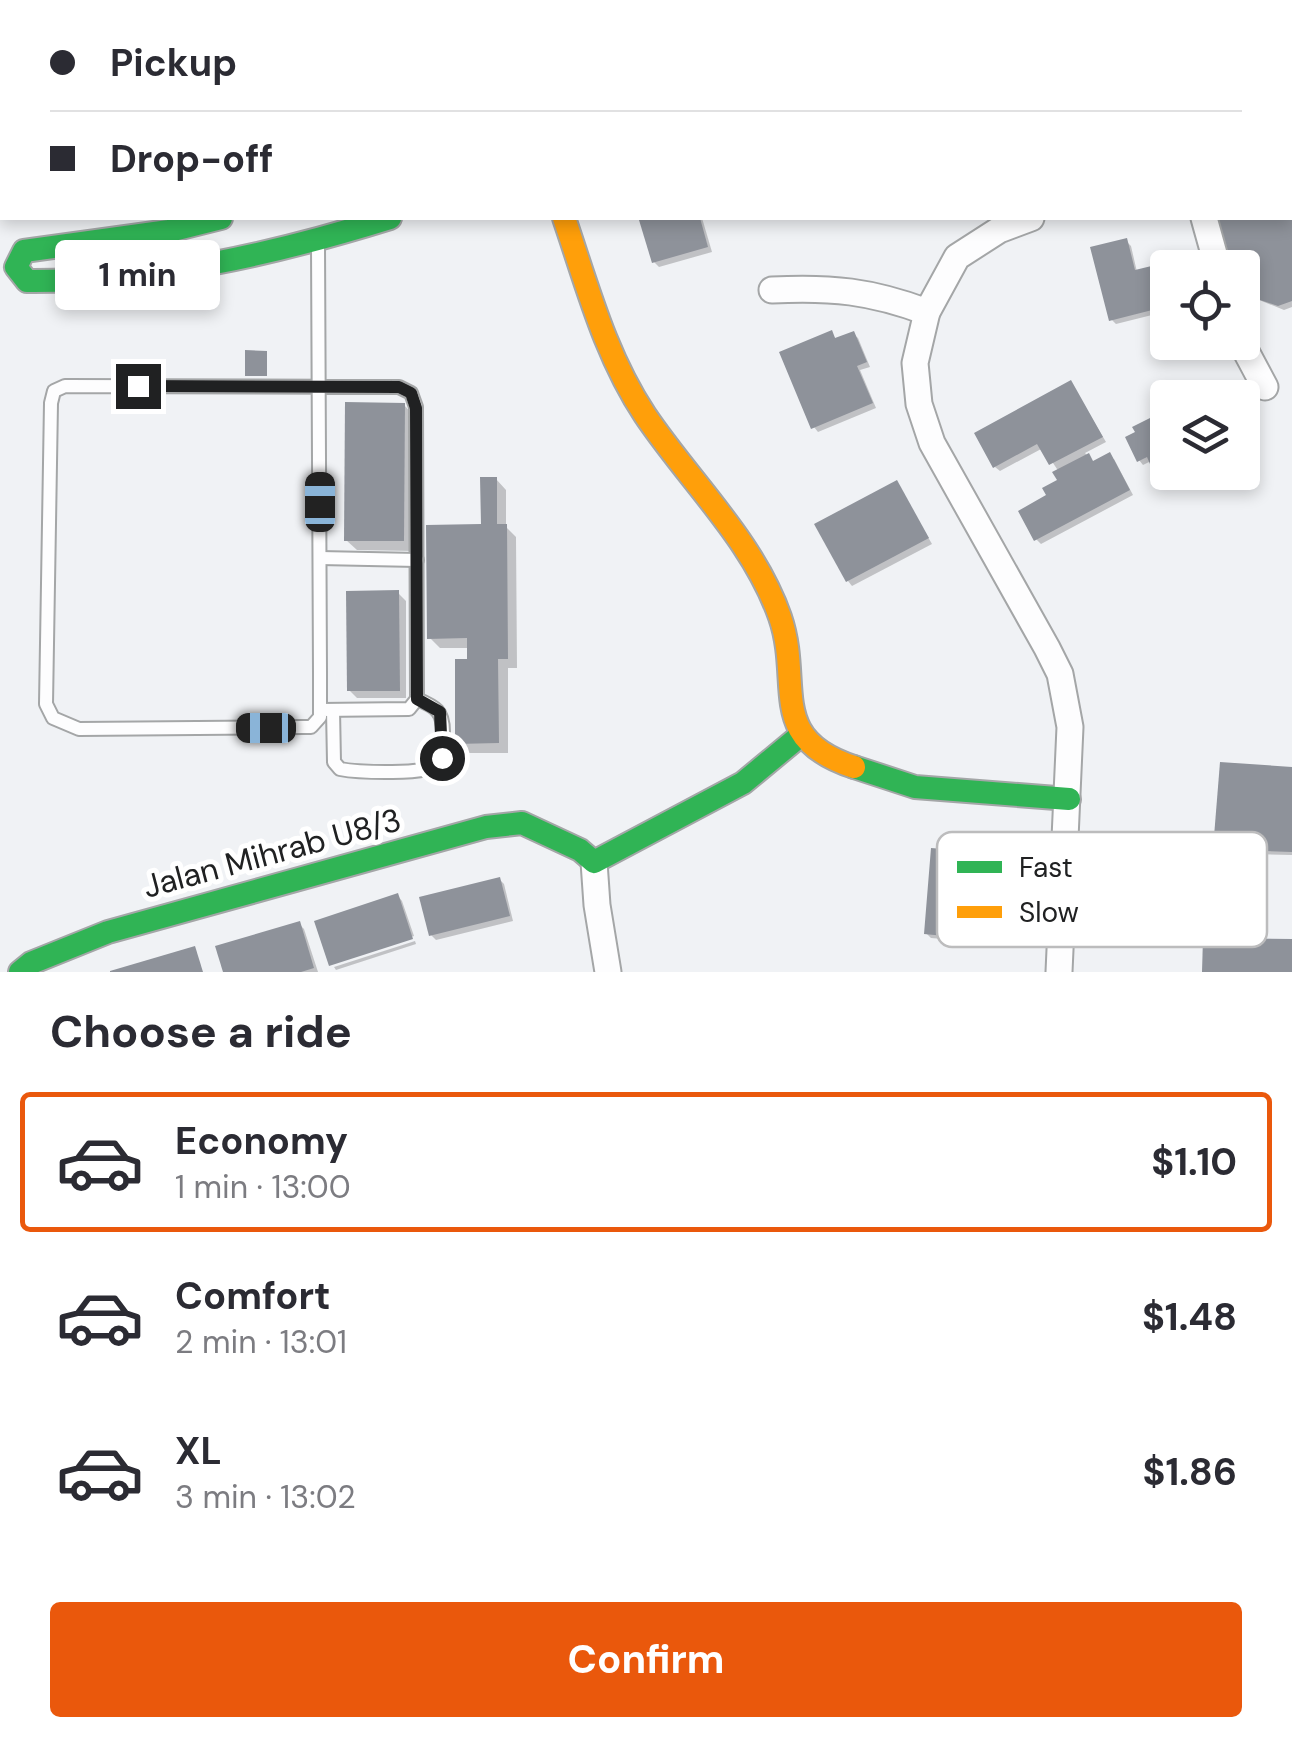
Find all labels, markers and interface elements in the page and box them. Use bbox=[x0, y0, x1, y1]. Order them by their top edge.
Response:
text: Pickup bbox=[110, 38, 237, 88]
text: Drop-off bbox=[110, 134, 273, 184]
callout: 1 min bbox=[56, 241, 220, 311]
map controls bbox=[1150, 250, 1260, 490]
button: locate bbox=[1150, 250, 1260, 360]
text: 1 min bbox=[99, 254, 176, 296]
route end bbox=[116, 364, 161, 409]
button: layers bbox=[1150, 380, 1260, 490]
car bbox=[305, 472, 335, 532]
car bbox=[236, 713, 296, 743]
route start bbox=[420, 736, 465, 781]
street label: Jalan Mihrab U8/3 bbox=[138, 798, 406, 908]
legend bbox=[937, 832, 1267, 947]
text: Fast bbox=[1019, 849, 1073, 886]
text: Slow bbox=[1019, 894, 1079, 931]
text: Choose a ride bbox=[50, 1002, 352, 1061]
text: Economy bbox=[175, 1116, 348, 1166]
icon: car bbox=[55, 1117, 145, 1207]
text: $1.10 bbox=[1151, 1137, 1237, 1187]
text: 1 min · 13:00 bbox=[175, 1166, 351, 1208]
text: Comfort bbox=[175, 1271, 331, 1321]
icon: car bbox=[55, 1272, 145, 1362]
text: $1.48 bbox=[1142, 1292, 1237, 1342]
text: 2 min · 13:01 bbox=[175, 1321, 347, 1363]
text: XL bbox=[175, 1426, 222, 1476]
icon: car bbox=[55, 1427, 145, 1517]
text: $1.86 bbox=[1142, 1447, 1237, 1497]
text: 3 min · 13:02 bbox=[175, 1476, 356, 1518]
button: Confirm bbox=[50, 1602, 1242, 1717]

